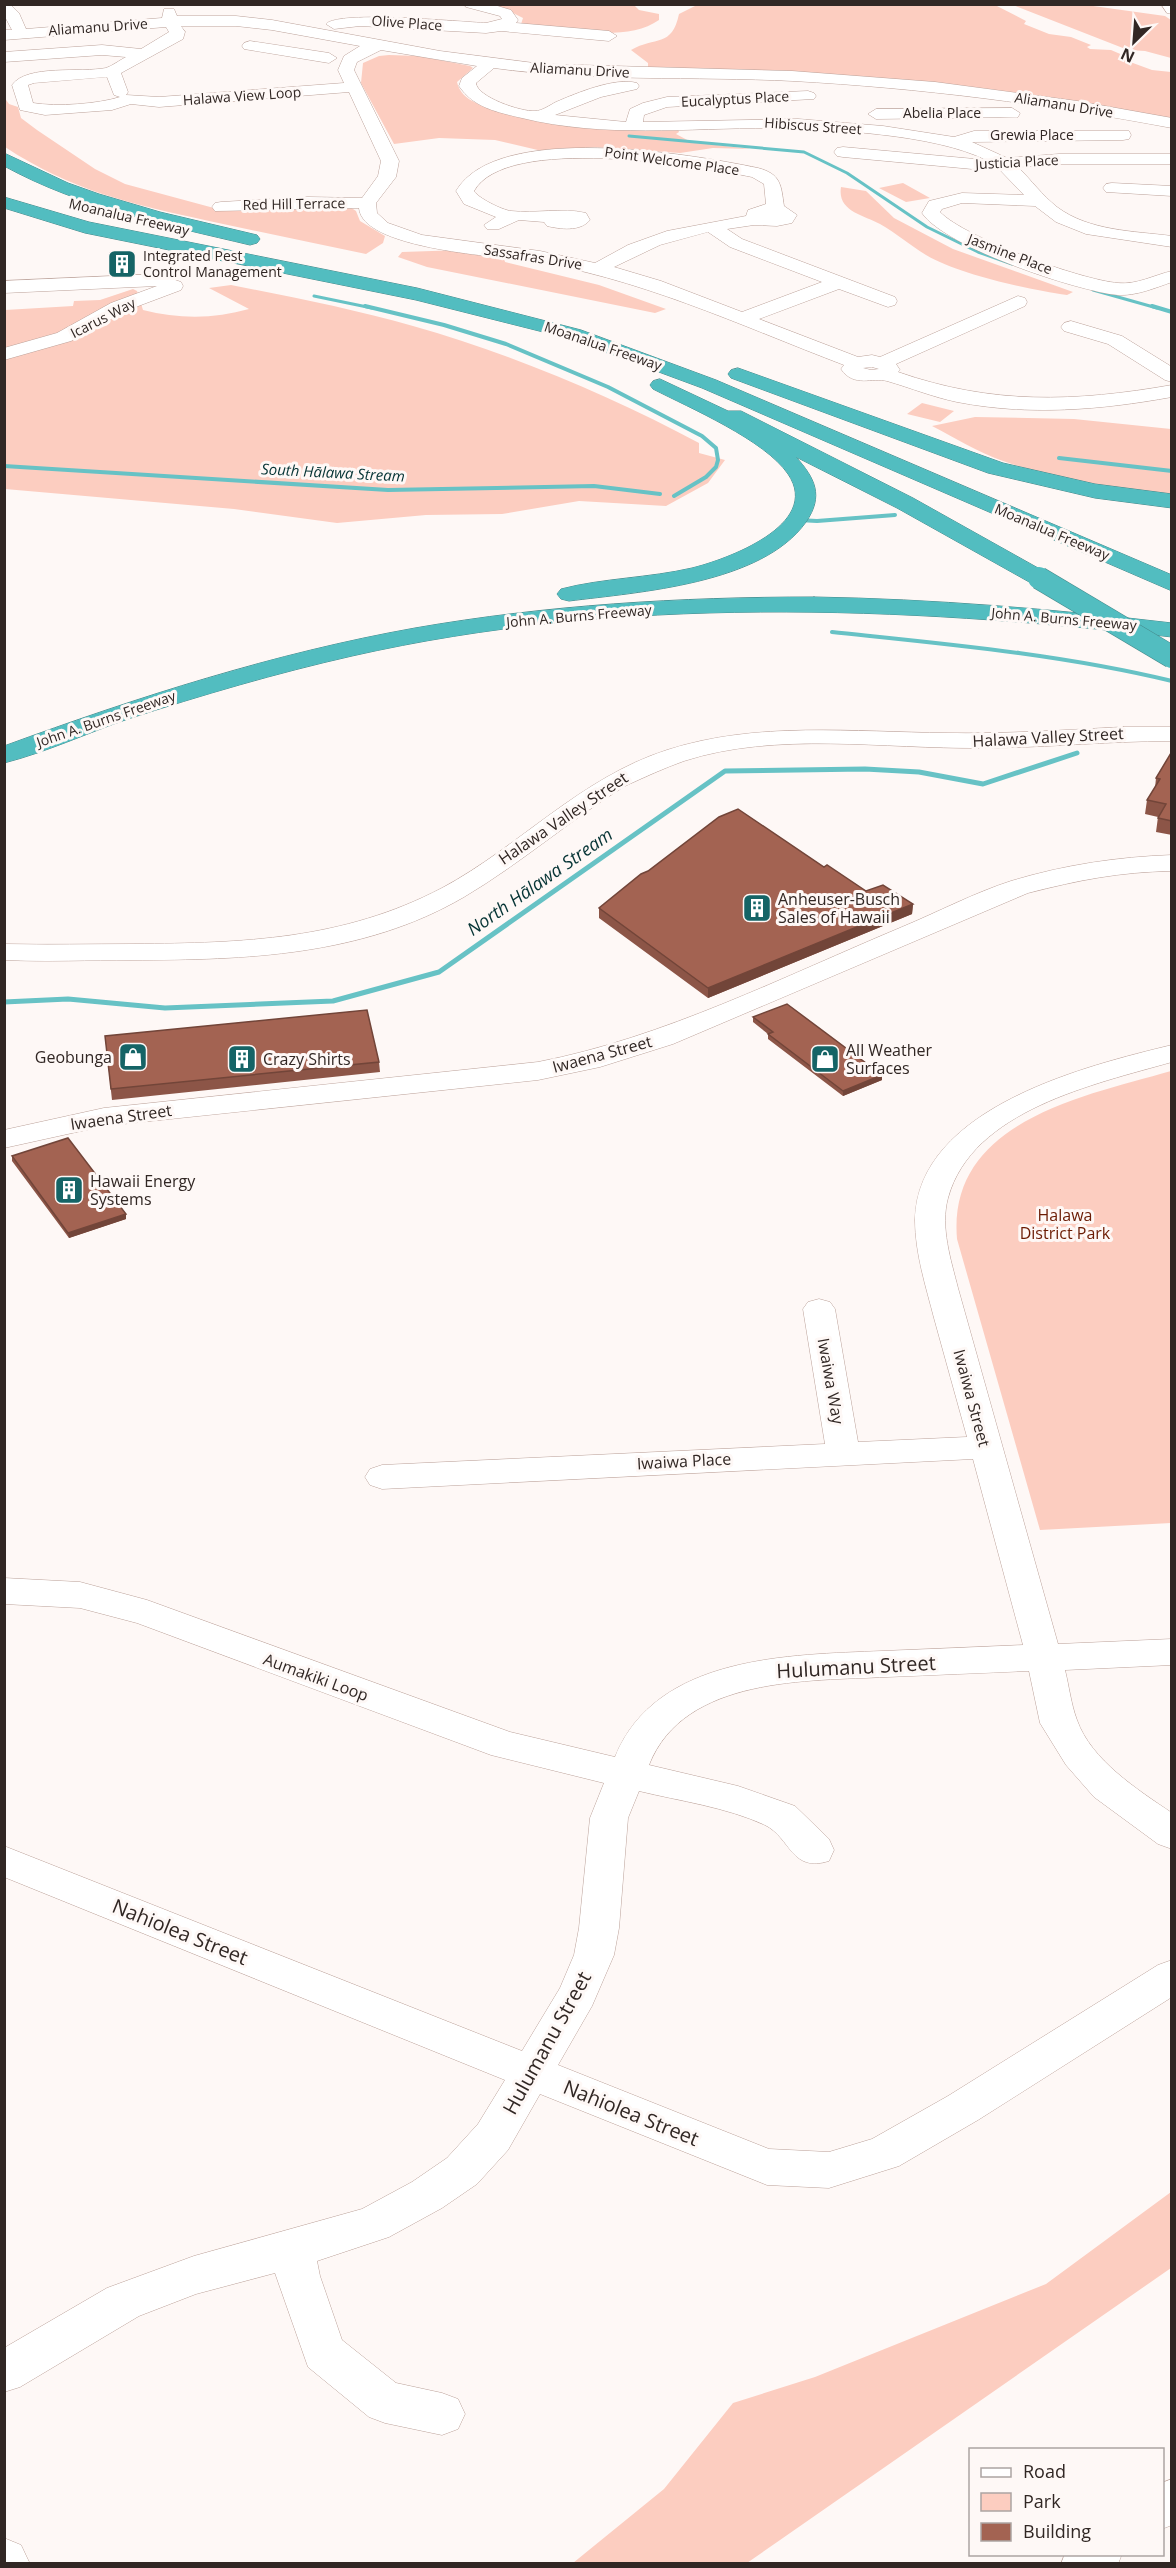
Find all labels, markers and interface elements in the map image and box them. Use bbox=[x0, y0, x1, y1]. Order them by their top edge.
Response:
street label: Olive Place bbox=[371, 11, 443, 34]
north arrow bbox=[1104, 12, 1164, 72]
street label: Aliamanu Drive bbox=[48, 14, 148, 39]
text: N bbox=[1117, 43, 1138, 68]
street label: Aliamanu Drive bbox=[530, 57, 630, 82]
street label: Halawa View Loop bbox=[182, 82, 302, 109]
street label: Eucalyptus Place bbox=[680, 86, 790, 111]
street label: Aliamanu Drive bbox=[1013, 87, 1115, 122]
street label: Abelia Place bbox=[903, 103, 981, 122]
street label: Hibiscus Street bbox=[764, 113, 862, 138]
street label: Grewia Place bbox=[990, 125, 1074, 144]
street label: Point Welcome Place bbox=[604, 142, 741, 179]
street label: Justicia Place bbox=[973, 150, 1059, 173]
street label: Moanalua Freeway bbox=[67, 193, 192, 240]
street label: Red Hill Terrace bbox=[243, 193, 346, 214]
street label: Jasmine Place bbox=[963, 228, 1055, 278]
street label: Sassafras Drive bbox=[483, 239, 584, 274]
place label: Integrated Pest Control Management bbox=[143, 246, 282, 281]
building icon: Integrated Pest Control Management bbox=[106, 248, 138, 280]
street label: Icarus Way bbox=[67, 293, 139, 342]
street label: Moanalua Freeway bbox=[542, 317, 665, 375]
water label: South Hālawa Stream bbox=[261, 458, 405, 486]
street label: Moanalua Freeway bbox=[992, 499, 1113, 565]
street label: John A. Burns Freeway bbox=[504, 600, 653, 631]
street label: John A. Burns Freeway bbox=[989, 603, 1138, 634]
street label: John A. Burns Freeway bbox=[32, 686, 179, 752]
street label: Halawa Valley Street bbox=[972, 722, 1124, 752]
street label: Halawa Valley Street bbox=[494, 766, 632, 869]
water label: North Hālawa Stream bbox=[462, 822, 617, 941]
place label: Anheuser-Busch Sales of Hawaii bbox=[778, 888, 900, 928]
building icon: Anheuser-Busch Sales of Hawaii bbox=[741, 892, 773, 924]
street label: Iwaena Street bbox=[550, 1030, 655, 1078]
place label: All Weather Surfaces bbox=[846, 1039, 933, 1079]
shop icon: Geobunga bbox=[117, 1041, 149, 1073]
building icon: Crazy Shirts bbox=[226, 1043, 258, 1075]
shop icon: All Weather Surfaces bbox=[809, 1043, 841, 1075]
place label: Geobunga bbox=[35, 1046, 112, 1068]
place label: Crazy Shirts bbox=[263, 1048, 351, 1070]
street label: Iwaena Street bbox=[69, 1099, 173, 1135]
place label: Hawaii Energy Systems bbox=[90, 1170, 196, 1210]
building icon: Hawaii Energy Systems bbox=[53, 1174, 85, 1206]
park label: Halawa District Park bbox=[1020, 1204, 1111, 1244]
street label: Iwaiwa Way bbox=[813, 1336, 850, 1427]
street label: Iwaiwa Street bbox=[948, 1347, 996, 1449]
street label: Iwaiwa Place bbox=[636, 1448, 732, 1474]
street label: Aumakiki Loop bbox=[261, 1648, 371, 1706]
street label: Hulumanu Street bbox=[776, 1649, 936, 1684]
street label: Nahiolea Street bbox=[108, 1892, 252, 1971]
street label: Hulumanu Street bbox=[496, 1966, 597, 2119]
street label: Nahiolea Street bbox=[559, 2073, 703, 2152]
legend bbox=[969, 2448, 1164, 2556]
text: Road bbox=[1023, 2459, 1066, 2483]
text: Park bbox=[1023, 2489, 1061, 2513]
text: Building bbox=[1023, 2519, 1091, 2543]

